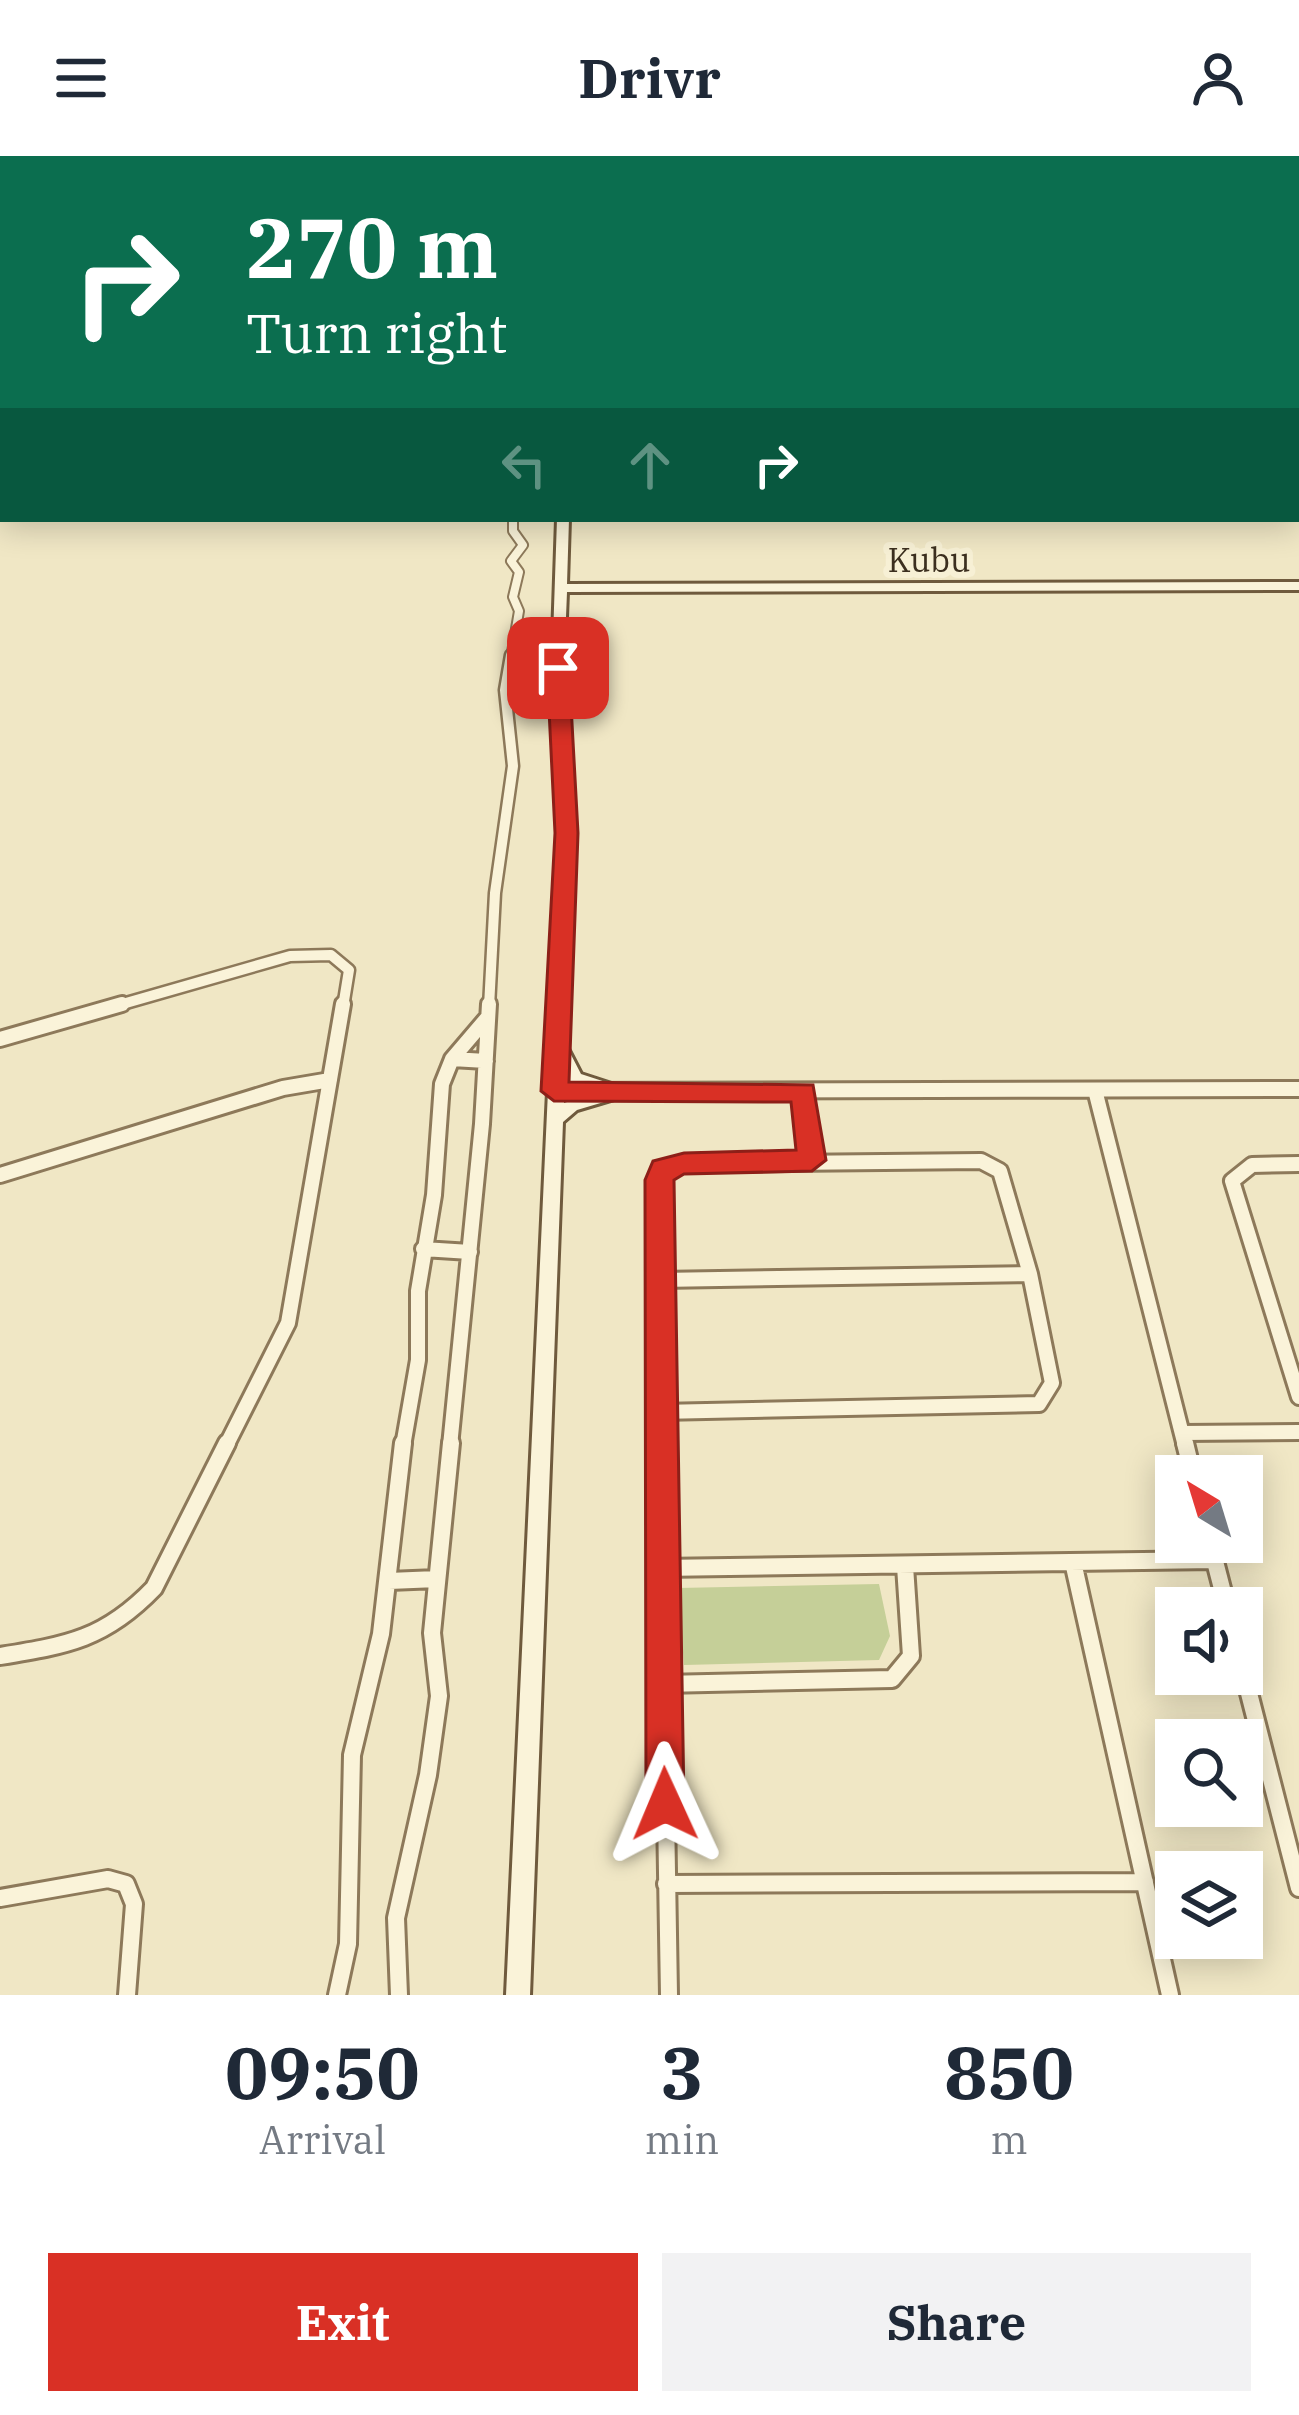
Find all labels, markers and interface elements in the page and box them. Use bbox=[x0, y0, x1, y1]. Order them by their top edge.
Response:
text: Drivr bbox=[578, 43, 721, 113]
icon: menu bbox=[48, 45, 114, 111]
icon: person bbox=[1185, 45, 1251, 111]
text: 270 m bbox=[246, 192, 498, 301]
icon: right bbox=[48, 204, 204, 360]
text: Turn right bbox=[246, 298, 508, 368]
icon: left bbox=[491, 432, 557, 498]
icon: ahead bbox=[617, 432, 683, 498]
icon: right bbox=[743, 432, 809, 498]
street label: Kubu bbox=[887, 538, 971, 581]
pin bbox=[507, 617, 609, 719]
icon: arrive bbox=[525, 635, 591, 701]
north arrow bbox=[1155, 1455, 1263, 1563]
map controls bbox=[1155, 1455, 1263, 1959]
button: sound bbox=[1155, 1587, 1263, 1695]
button: search bbox=[1155, 1719, 1263, 1827]
position arrow bbox=[602, 1741, 728, 1867]
button: layers bbox=[1155, 1851, 1263, 1959]
text: 09:50 bbox=[225, 2025, 420, 2119]
text: 3 bbox=[660, 2025, 704, 2119]
text: 850 bbox=[944, 2025, 1074, 2119]
text: Arrival bbox=[259, 2114, 386, 2165]
text: min bbox=[645, 2114, 719, 2165]
text: m bbox=[991, 2114, 1028, 2165]
button: Exit bbox=[48, 2253, 638, 2391]
button: Share bbox=[662, 2253, 1251, 2391]

